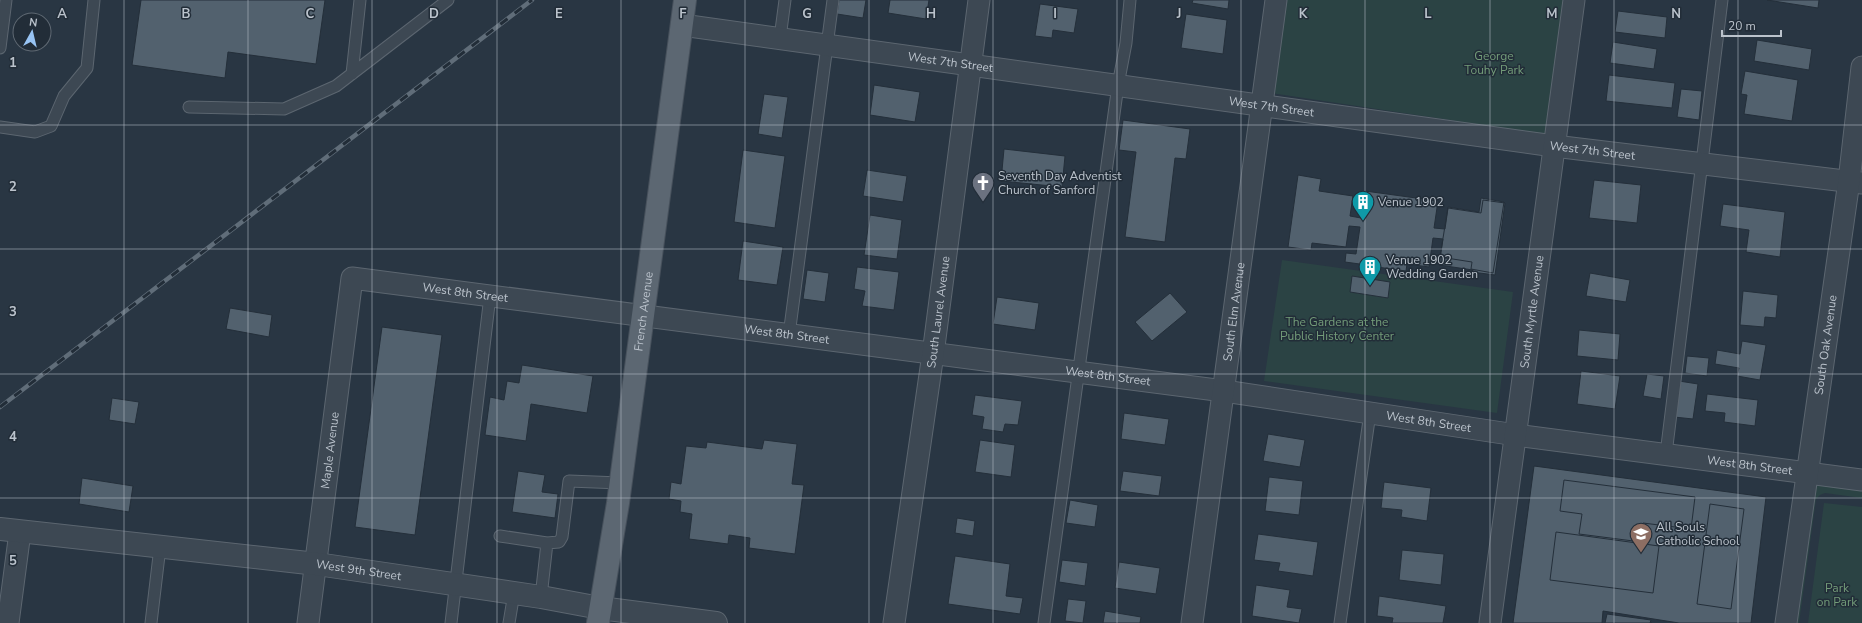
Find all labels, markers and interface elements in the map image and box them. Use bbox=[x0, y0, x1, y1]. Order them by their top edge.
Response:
text: A bbox=[57, 5, 67, 23]
text: B bbox=[182, 5, 191, 23]
text: C bbox=[306, 5, 315, 23]
text: D bbox=[429, 5, 439, 23]
text: E bbox=[555, 5, 563, 23]
text: F bbox=[679, 5, 687, 23]
text: G bbox=[802, 5, 812, 23]
text: H bbox=[926, 5, 936, 23]
text: I bbox=[1053, 5, 1057, 23]
text: J bbox=[1176, 5, 1181, 23]
text: K bbox=[1299, 5, 1308, 23]
text: L bbox=[1424, 5, 1432, 23]
text: M bbox=[1546, 5, 1558, 23]
text: N bbox=[1671, 5, 1681, 23]
north arrow bbox=[12, 12, 52, 52]
scale bar bbox=[1722, 12, 1781, 38]
text: N bbox=[28, 15, 38, 31]
text: 20 m bbox=[1728, 18, 1756, 34]
street label: West 7th Street bbox=[907, 48, 995, 76]
park label: George Touhy Park bbox=[1464, 48, 1525, 78]
text: 1 bbox=[9, 54, 17, 72]
street label: West 7th Street bbox=[1228, 93, 1316, 121]
street label: West 7th Street bbox=[1549, 138, 1637, 164]
place label: Seventh Day Adventist Church of Sanford bbox=[998, 168, 1122, 198]
church icon: Seventh Day Adventist Church of Sanford bbox=[970, 170, 996, 203]
text: 2 bbox=[9, 178, 17, 196]
building icon: Venue 1902 bbox=[1350, 189, 1376, 222]
place label: Venue 1902 bbox=[1377, 194, 1444, 210]
place label: Venue 1902 Wedding Garden bbox=[1385, 252, 1478, 282]
building icon: Venue 1902 Wedding Garden bbox=[1357, 254, 1383, 287]
street label: South Myrtle Avenue bbox=[1516, 254, 1548, 369]
street label: South Laurel Avenue bbox=[923, 255, 954, 369]
street label: South Elm Avenue bbox=[1219, 261, 1249, 362]
street label: French Avenue bbox=[630, 271, 657, 352]
street label: West 8th Street bbox=[422, 279, 510, 306]
street label: South Oak Avenue bbox=[1811, 294, 1841, 396]
text: 3 bbox=[9, 303, 17, 321]
park label: The Gardens at the Public History Center bbox=[1280, 314, 1395, 344]
street label: West 8th Street bbox=[743, 321, 831, 348]
street label: West 8th Street bbox=[1064, 362, 1152, 390]
street label: West 8th Street bbox=[1385, 408, 1473, 436]
street label: Maple Avenue bbox=[317, 411, 343, 490]
text: 4 bbox=[9, 428, 17, 446]
street label: West 8th Street bbox=[1706, 452, 1794, 479]
place label: All Souls Catholic School bbox=[1656, 519, 1740, 549]
school or university icon: All Souls Catholic School bbox=[1628, 521, 1654, 554]
text: 5 bbox=[9, 552, 17, 570]
street label: West 9th Street bbox=[315, 556, 403, 584]
park label: Park on Park bbox=[1817, 580, 1858, 610]

